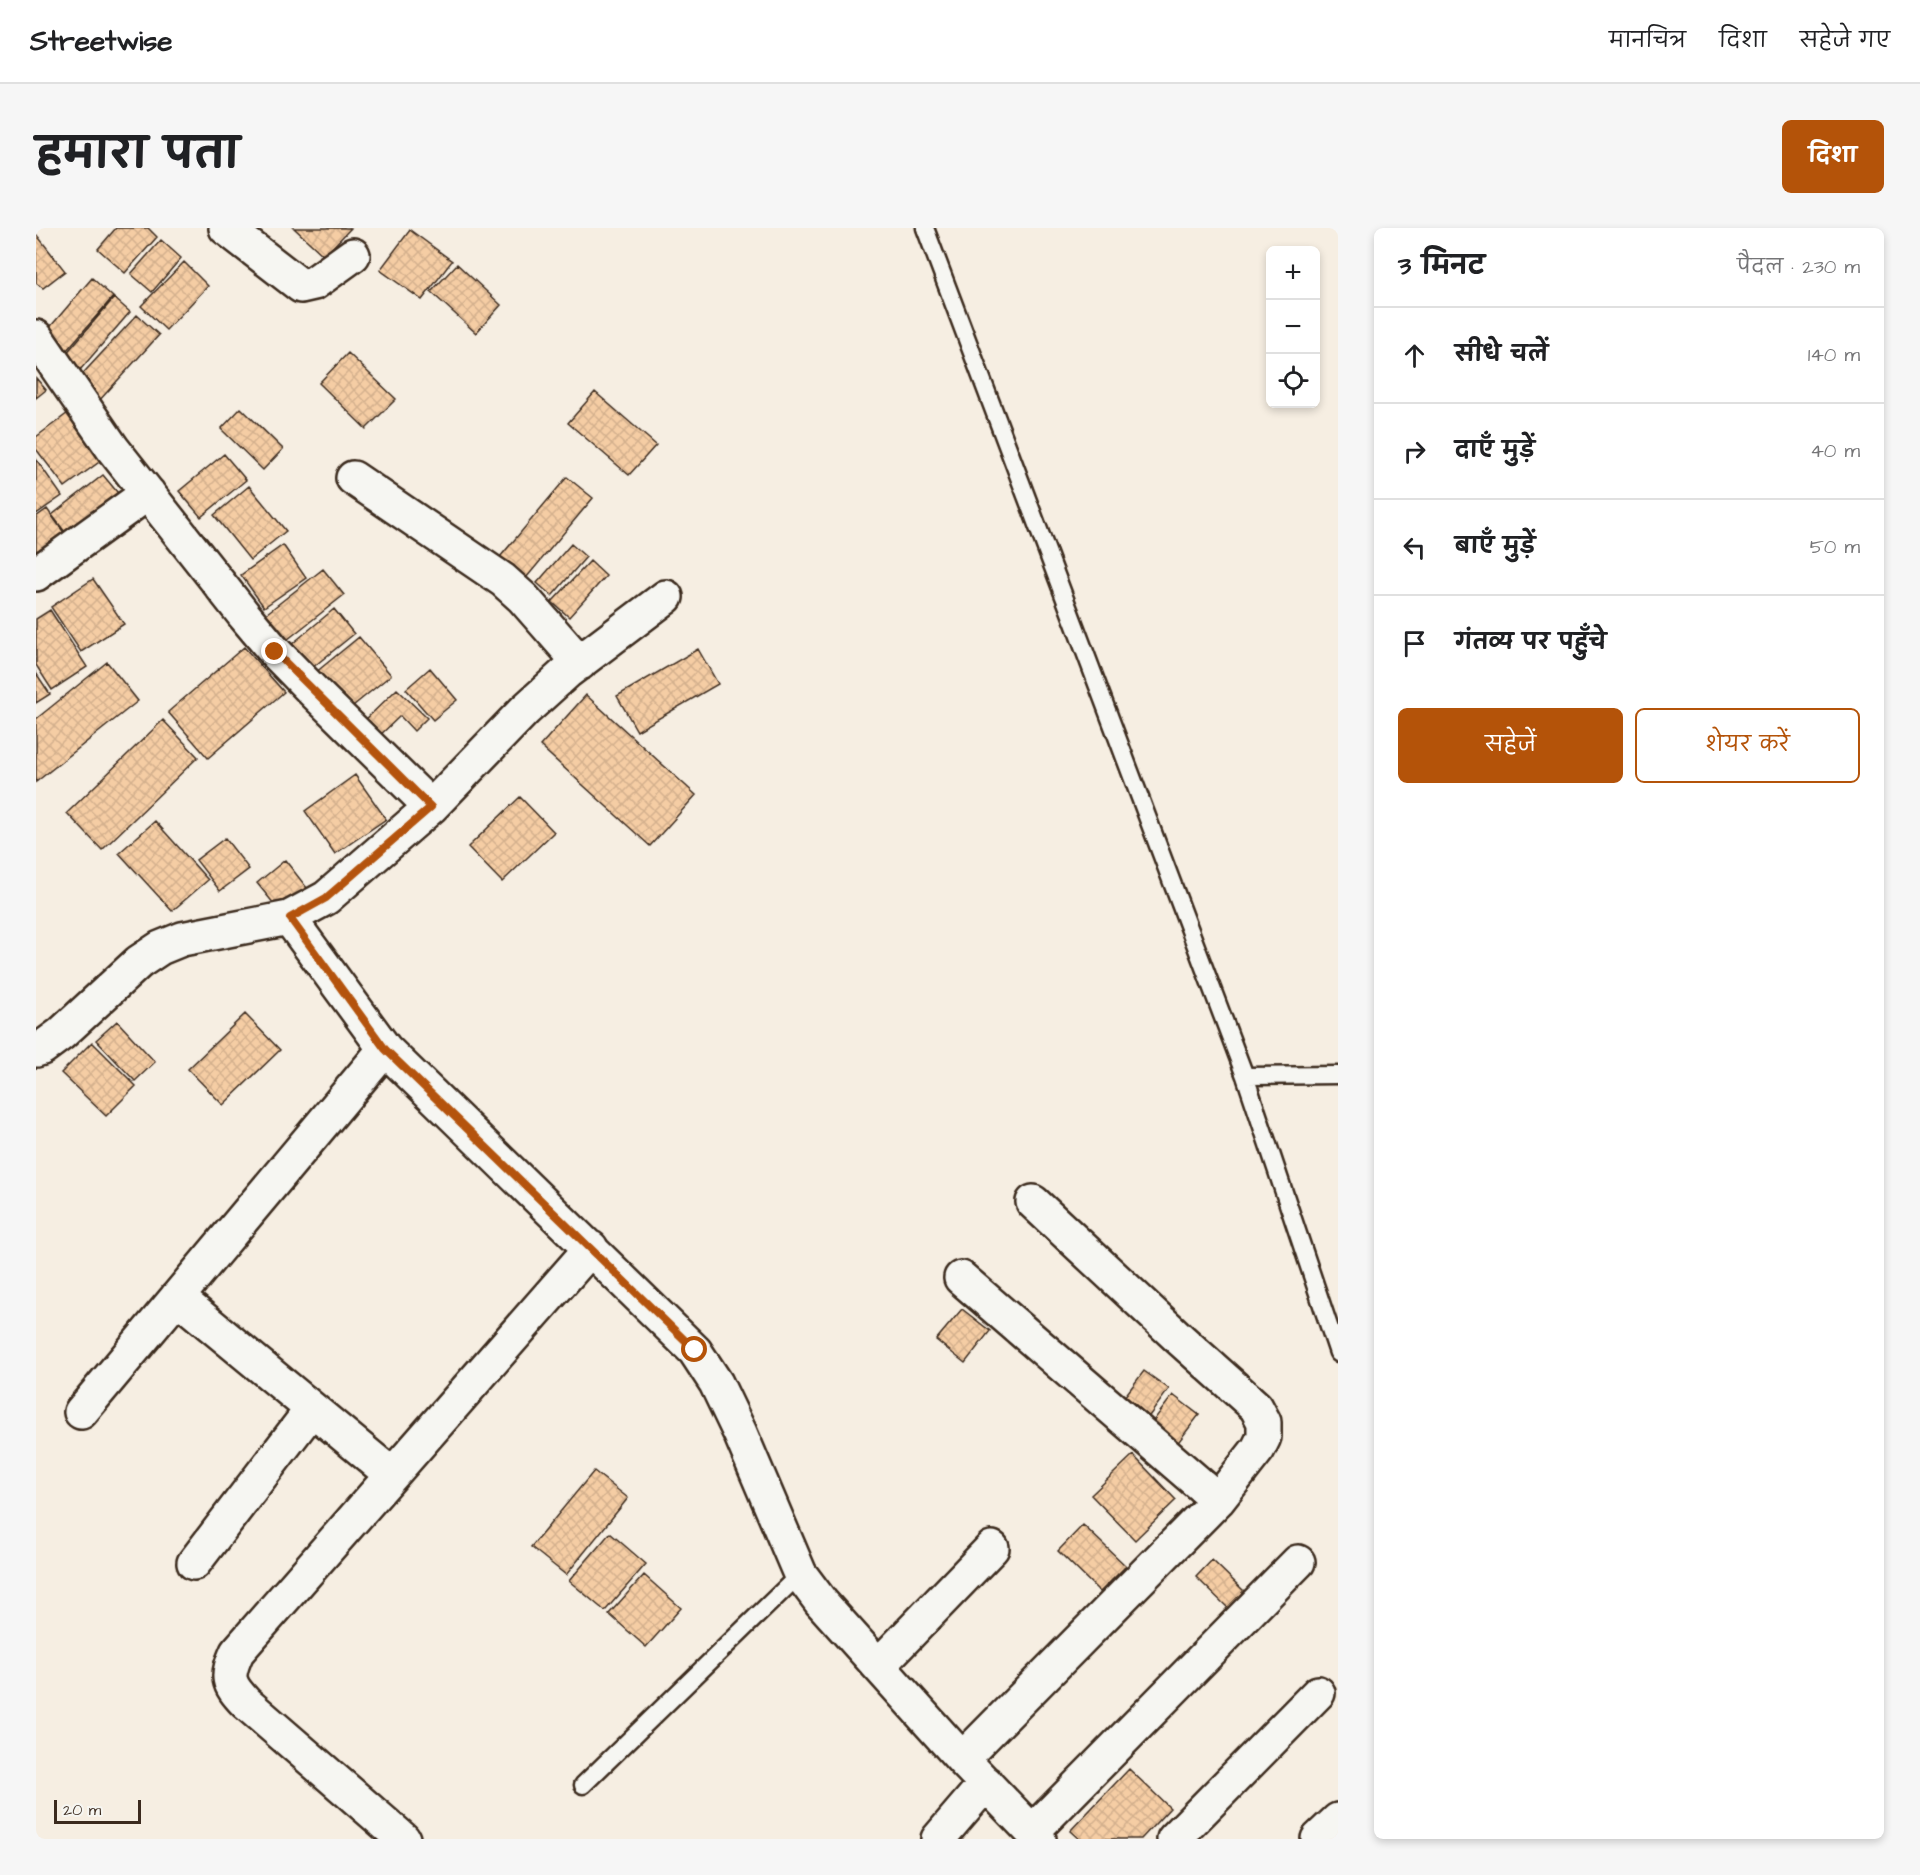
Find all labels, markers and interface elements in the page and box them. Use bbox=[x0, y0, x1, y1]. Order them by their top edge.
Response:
text: Streetwise bbox=[30, 22, 172, 61]
text: मानचित्र bbox=[1609, 26, 1686, 55]
text: दिशा bbox=[1719, 26, 1767, 55]
text: सहेजे गए bbox=[1800, 26, 1890, 55]
button: दिशा bbox=[1782, 120, 1884, 193]
text: हमारा पता bbox=[36, 126, 239, 184]
map controls bbox=[1266, 246, 1320, 408]
button: + bbox=[1266, 246, 1320, 300]
text: 3 मिनट bbox=[1398, 248, 1485, 284]
text: पैदल · 230 m bbox=[1737, 253, 1860, 281]
button: − bbox=[1266, 300, 1320, 354]
icon: ahead bbox=[1398, 339, 1431, 372]
text: सीधे चलें bbox=[1455, 339, 1548, 370]
text: 140 m bbox=[1808, 341, 1860, 369]
button: locate bbox=[1266, 354, 1320, 408]
icon: right bbox=[1398, 435, 1431, 468]
text: दाएँ मुड़ें bbox=[1455, 435, 1535, 466]
text: 40 m bbox=[1810, 437, 1860, 465]
icon: left bbox=[1398, 531, 1431, 564]
text: बाएँ मुड़ें bbox=[1455, 531, 1535, 562]
text: 50 m bbox=[1810, 533, 1860, 561]
icon: arrive bbox=[1398, 627, 1431, 660]
text: गंतव्य पर पहुँचे bbox=[1455, 627, 1606, 658]
route end bbox=[261, 638, 287, 664]
button: सहेजें bbox=[1398, 708, 1623, 783]
button: शेयर करें bbox=[1635, 708, 1860, 783]
route start bbox=[681, 1336, 707, 1362]
scale bar bbox=[54, 1797, 141, 1824]
text: 20 m bbox=[63, 1799, 101, 1821]

